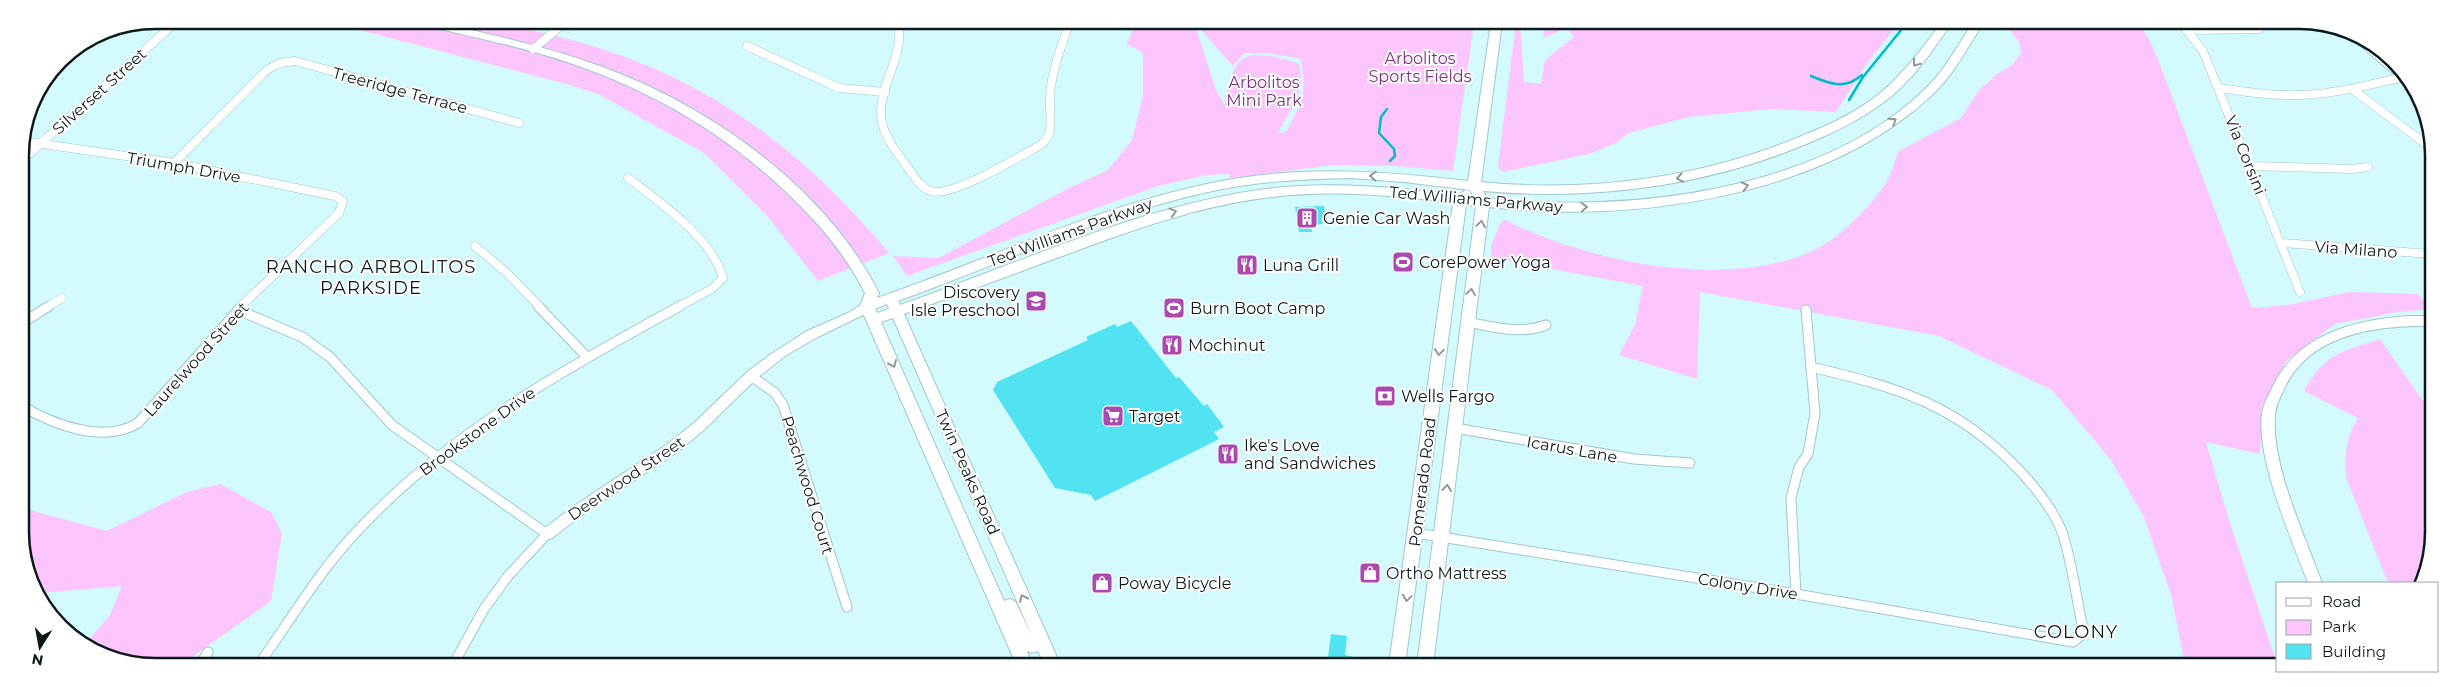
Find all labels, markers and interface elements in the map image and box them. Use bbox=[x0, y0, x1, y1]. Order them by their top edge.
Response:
street label: Silverset Street bbox=[49, 44, 150, 138]
park label: Arbolitos Sports Fields bbox=[1369, 49, 1472, 86]
one-way arrow bbox=[1913, 58, 1922, 67]
street label: Treeridge Terrace bbox=[330, 63, 469, 118]
park label: Arbolitos Mini Park bbox=[1226, 73, 1302, 110]
street label: Via Corsini bbox=[2221, 113, 2270, 197]
one-way arrow bbox=[1887, 118, 1896, 127]
street label: Triumph Drive bbox=[126, 148, 242, 187]
one-way arrow bbox=[1369, 170, 1377, 181]
one-way arrow bbox=[1676, 172, 1685, 183]
one-way arrow bbox=[1740, 181, 1749, 192]
street label: Ted Williams Parkway bbox=[1389, 182, 1564, 217]
street label: Ted Williams Parkway bbox=[985, 194, 1155, 271]
one-way arrow bbox=[1580, 201, 1588, 212]
building icon: Genie Car Wash bbox=[1295, 206, 1319, 230]
one-way arrow bbox=[1168, 207, 1177, 218]
place label: Genie Car Wash bbox=[1323, 209, 1450, 228]
one-way arrow bbox=[1475, 219, 1485, 228]
street label: Via Milano bbox=[2314, 237, 2398, 262]
sports icon: CorePower Yoga bbox=[1391, 250, 1415, 274]
restaurant icon: Luna Grill bbox=[1235, 253, 1259, 277]
place label: CorePower Yoga bbox=[1419, 253, 1551, 272]
district label: RANCHO ARBOLITOS PARKSIDE bbox=[266, 256, 476, 299]
place label: Luna Grill bbox=[1263, 256, 1339, 275]
place label: Discovery Isle Preschool bbox=[910, 283, 1020, 320]
one-way arrow bbox=[1465, 288, 1476, 296]
school or university icon: Discovery Isle Preschool bbox=[1024, 289, 1048, 313]
sports icon: Burn Boot Camp bbox=[1162, 296, 1186, 320]
street label: Laurelwood Street bbox=[140, 298, 253, 420]
place label: Burn Boot Camp bbox=[1190, 299, 1326, 318]
restaurant icon: Mochinut bbox=[1160, 333, 1184, 357]
place label: Mochinut bbox=[1188, 336, 1266, 355]
one-way arrow bbox=[1434, 348, 1445, 356]
one-way arrow bbox=[886, 359, 897, 368]
street label: Brookstone Drive bbox=[416, 383, 539, 480]
bank icon: Wells Fargo bbox=[1373, 384, 1397, 408]
place label: Wells Fargo bbox=[1401, 387, 1495, 406]
supermarket icon: Target bbox=[1101, 404, 1125, 428]
street label: Twin Peaks Road bbox=[931, 407, 1004, 538]
place label: Target bbox=[1129, 407, 1181, 426]
street label: Peachwood Court bbox=[777, 414, 838, 557]
street label: Pomerado Road bbox=[1405, 416, 1440, 548]
street label: Deerwood Street bbox=[564, 432, 689, 524]
street label: Icarus Lane bbox=[1525, 432, 1619, 467]
place label: Ike's Love and Sandwiches bbox=[1244, 436, 1376, 473]
restaurant icon: Ike's Love and Sandwiches bbox=[1216, 442, 1240, 466]
one-way arrow bbox=[1441, 484, 1452, 492]
shop icon: Ortho Mattress bbox=[1358, 561, 1382, 585]
place label: Ortho Mattress bbox=[1386, 564, 1507, 583]
street label: Colony Drive bbox=[1697, 569, 1799, 604]
shop icon: Poway Bicycle bbox=[1090, 571, 1114, 595]
place label: Poway Bicycle bbox=[1118, 574, 1231, 593]
legend bbox=[2276, 582, 2439, 672]
text: Road bbox=[2322, 592, 2361, 611]
one-way arrow bbox=[1018, 594, 1029, 603]
one-way arrow bbox=[1402, 595, 1413, 603]
text: Park bbox=[2322, 617, 2356, 636]
district label: COLONY bbox=[2034, 621, 2118, 643]
north arrow bbox=[15, 622, 65, 672]
text: Building bbox=[2322, 642, 2386, 661]
text: N bbox=[30, 650, 45, 670]

